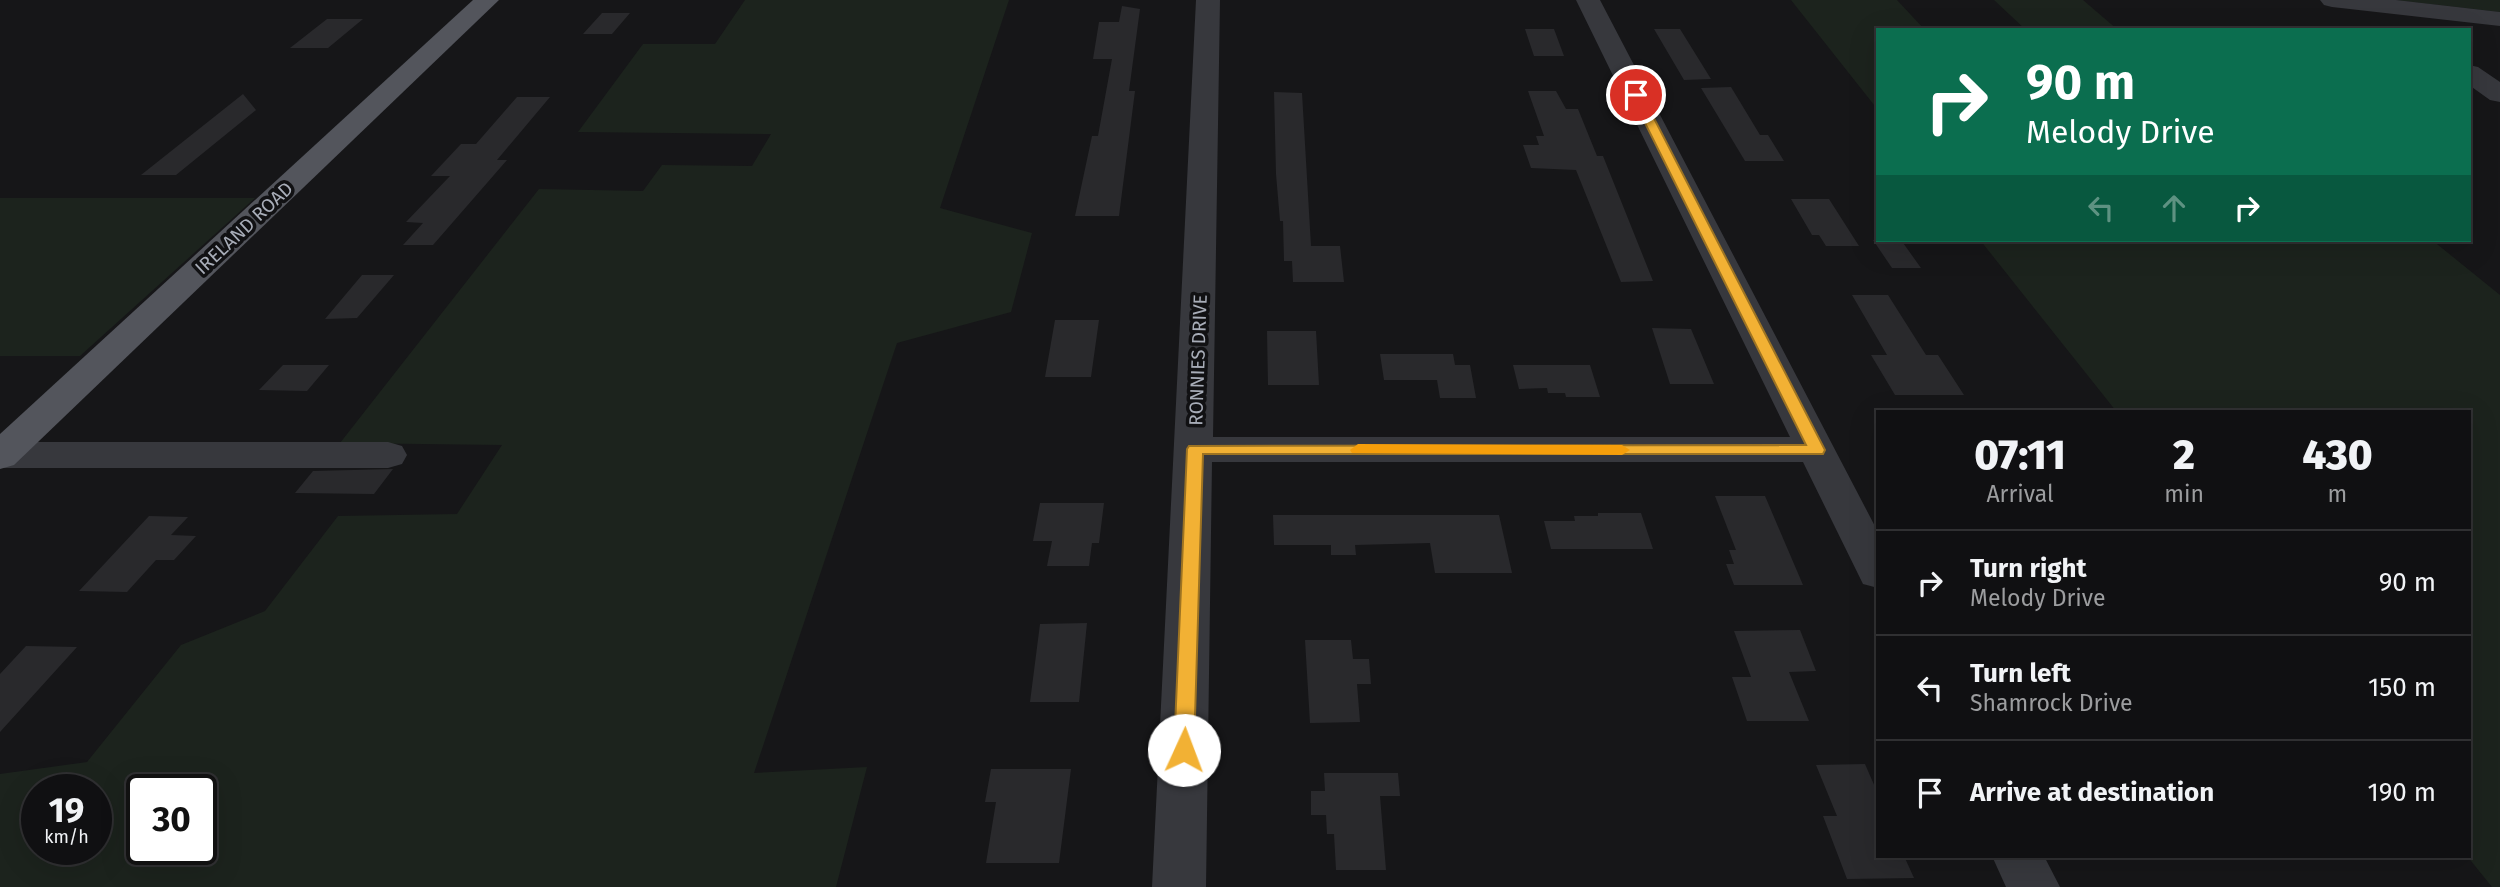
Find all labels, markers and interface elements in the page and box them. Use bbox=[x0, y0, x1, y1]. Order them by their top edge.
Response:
text: 90 m bbox=[2026, 53, 2135, 112]
icon: right bbox=[1911, 56, 2002, 147]
pin bbox=[1606, 65, 1666, 125]
icon: arrive bbox=[1617, 76, 1655, 114]
text: Melody Drive bbox=[2026, 113, 2215, 151]
street label: IRELAND ROAD bbox=[190, 177, 298, 279]
icon: left bbox=[2082, 189, 2120, 227]
icon: ahead bbox=[2155, 189, 2193, 227]
icon: right bbox=[2228, 189, 2266, 227]
street label: RONNIES DRIVE bbox=[1184, 294, 1212, 426]
text: 07:11 bbox=[1974, 430, 2066, 480]
text: 2 bbox=[2173, 430, 2195, 480]
text: 430 bbox=[2302, 430, 2373, 480]
text: Arrival bbox=[1986, 480, 2054, 508]
text: min bbox=[2164, 480, 2204, 508]
text: m bbox=[2328, 480, 2347, 508]
text: Turn right bbox=[1970, 553, 2087, 584]
icon: right bbox=[1911, 564, 1949, 602]
text: 90 m bbox=[2379, 567, 2436, 598]
text: Melody Drive bbox=[1970, 584, 2106, 612]
text: Turn left bbox=[1970, 658, 2071, 689]
icon: left bbox=[1911, 669, 1949, 707]
text: 150 m bbox=[2368, 672, 2436, 703]
text: Shamrock Drive bbox=[1970, 689, 2133, 717]
position arrow bbox=[1147, 713, 1221, 787]
speed limit sign: 30 bbox=[126, 774, 217, 865]
icon: arrive bbox=[1911, 774, 1949, 812]
text: Arrive at destination bbox=[1970, 777, 2214, 808]
text: 190 m bbox=[2367, 777, 2436, 808]
text: 19 bbox=[49, 789, 84, 831]
text: km/h bbox=[44, 826, 89, 848]

